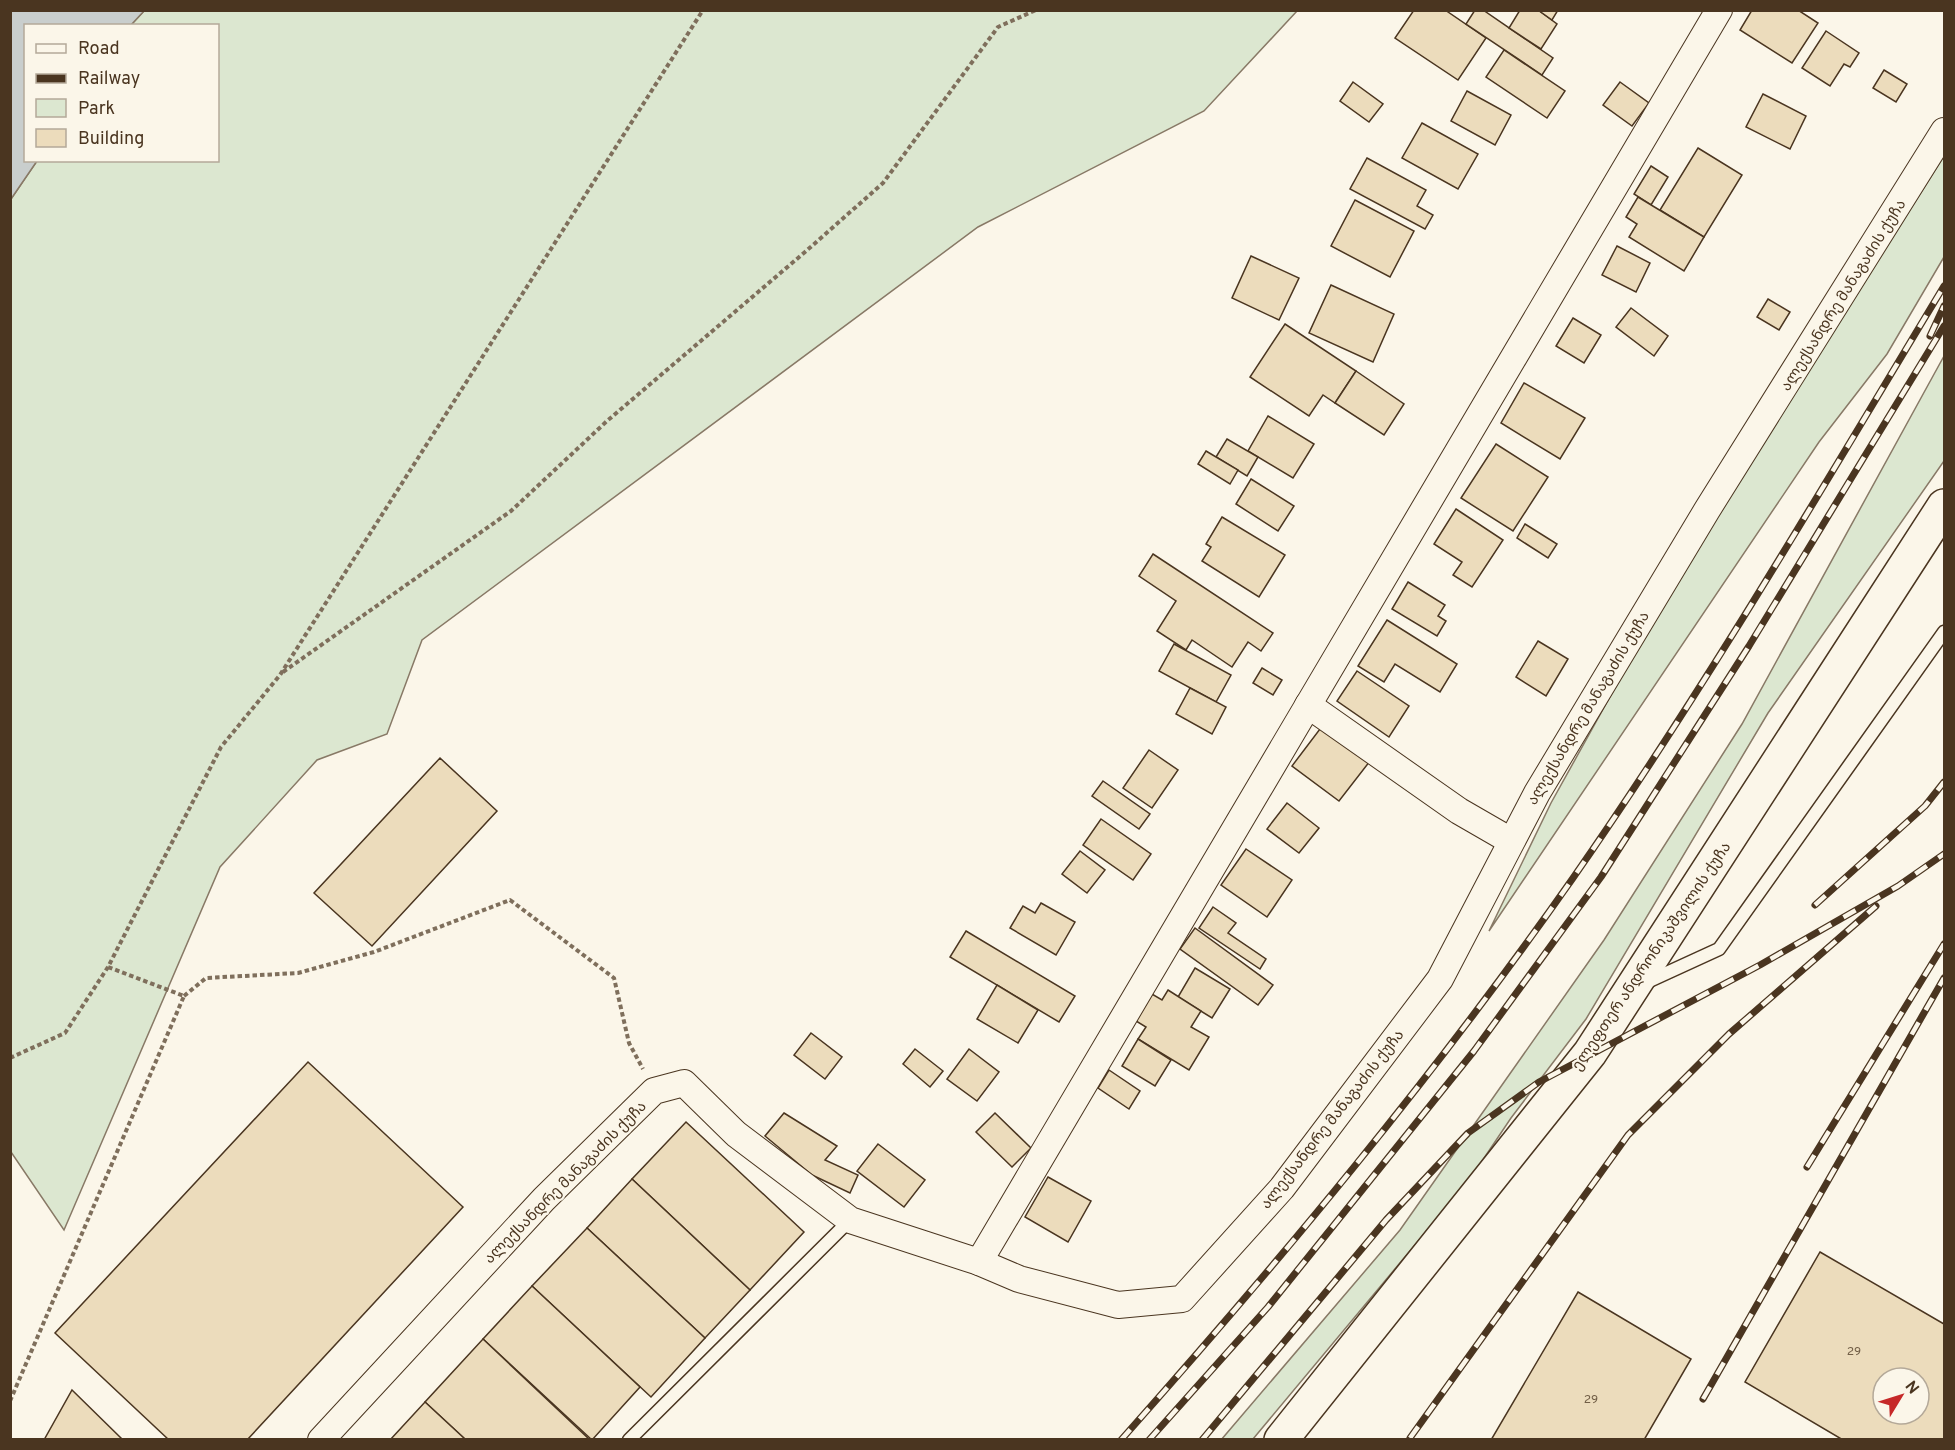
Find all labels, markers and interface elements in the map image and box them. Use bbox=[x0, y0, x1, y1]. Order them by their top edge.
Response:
legend bbox=[24, 24, 219, 162]
text: Road bbox=[78, 38, 120, 61]
text: Railway bbox=[78, 68, 140, 91]
text: Park bbox=[78, 98, 115, 121]
text: Building bbox=[78, 128, 144, 151]
street label: ალექსანდრე მანაგაძის ქუჩა bbox=[1777, 196, 1911, 395]
street label: ალექსანდრე მანაგაძის ქუჩა bbox=[1524, 609, 1655, 809]
street label: ელეფთერ ანდრონიკაშვილის ქუჩა bbox=[1568, 839, 1736, 1075]
street label: ალექსანდრე მანაგაძის ქუჩა bbox=[1257, 1026, 1409, 1213]
street label: ალექსანდრე მანაგაძის ქუჩა bbox=[481, 1098, 651, 1268]
house number: 29 bbox=[1847, 1344, 1861, 1360]
north arrow bbox=[1871, 1366, 1931, 1426]
text: N bbox=[1900, 1377, 1923, 1399]
house number: 29 bbox=[1584, 1392, 1598, 1408]

